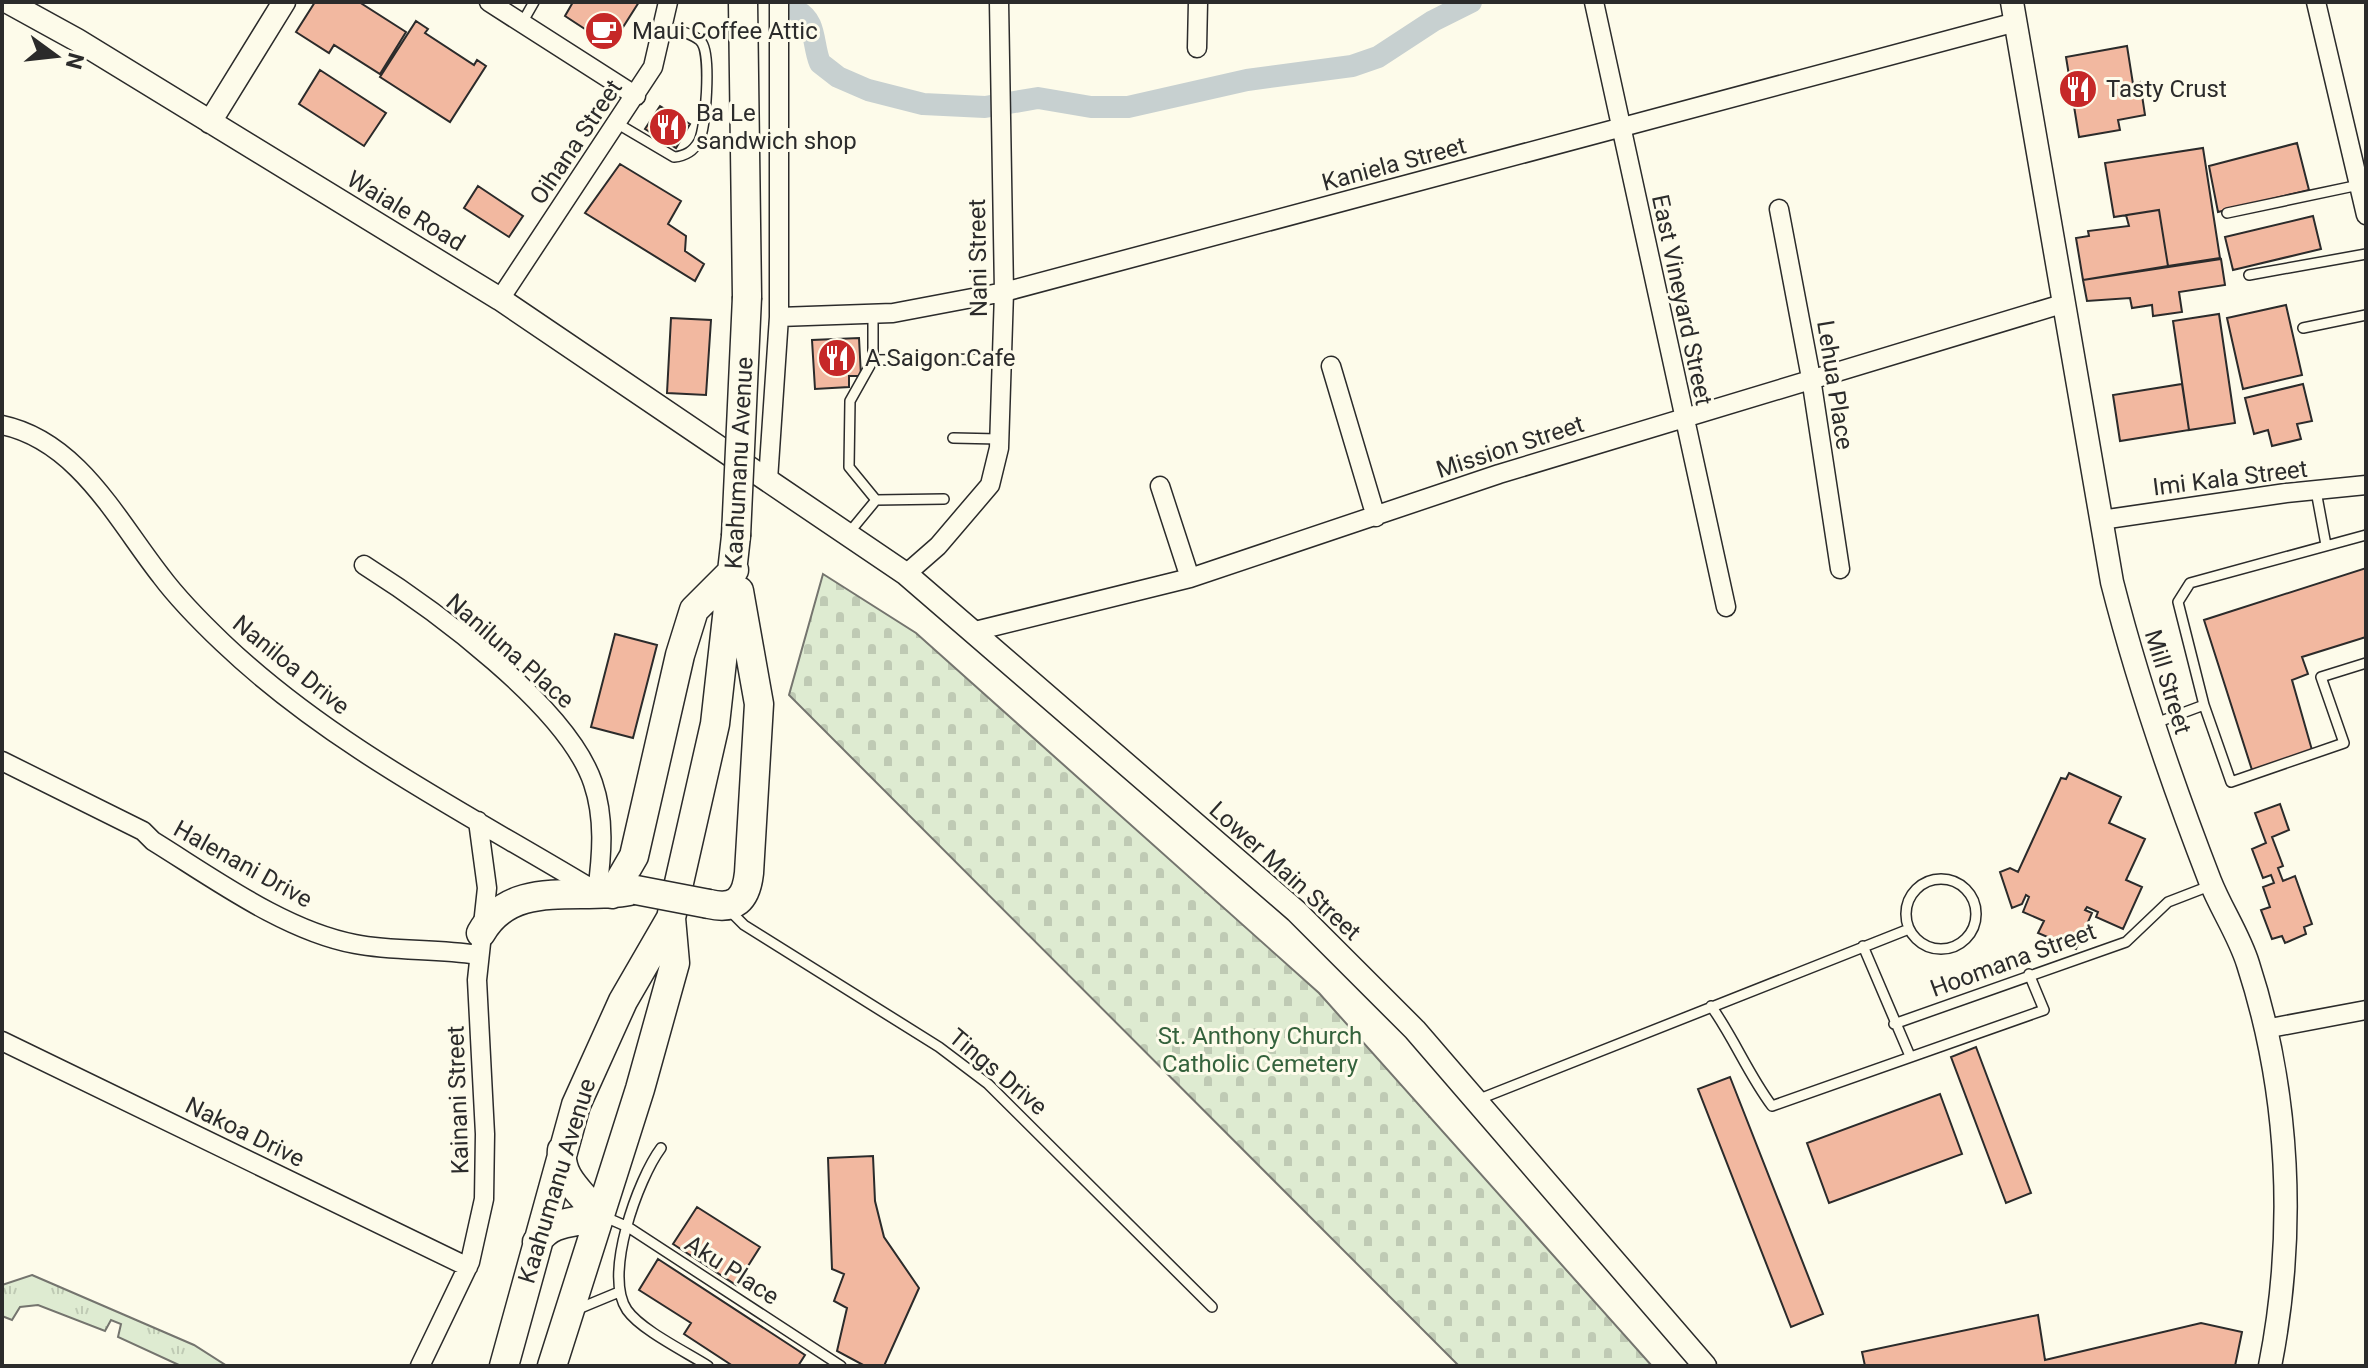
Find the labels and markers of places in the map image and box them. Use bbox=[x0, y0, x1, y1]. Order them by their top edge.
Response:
cafe icon: Maui Coffee Attic bbox=[583, 10, 625, 52]
place label: Maui Coffee Attic bbox=[632, 17, 818, 45]
restaurant icon: Tasty Crust bbox=[2057, 68, 2099, 110]
place label: Tasty Crust bbox=[2106, 75, 2227, 103]
place label: Ba Le sandwich shop bbox=[696, 99, 857, 155]
restaurant icon: Ba Le sandwich shop bbox=[647, 106, 689, 148]
restaurant icon: A Saigon Cafe bbox=[816, 337, 858, 379]
place label: A Saigon Cafe bbox=[865, 344, 1016, 372]

